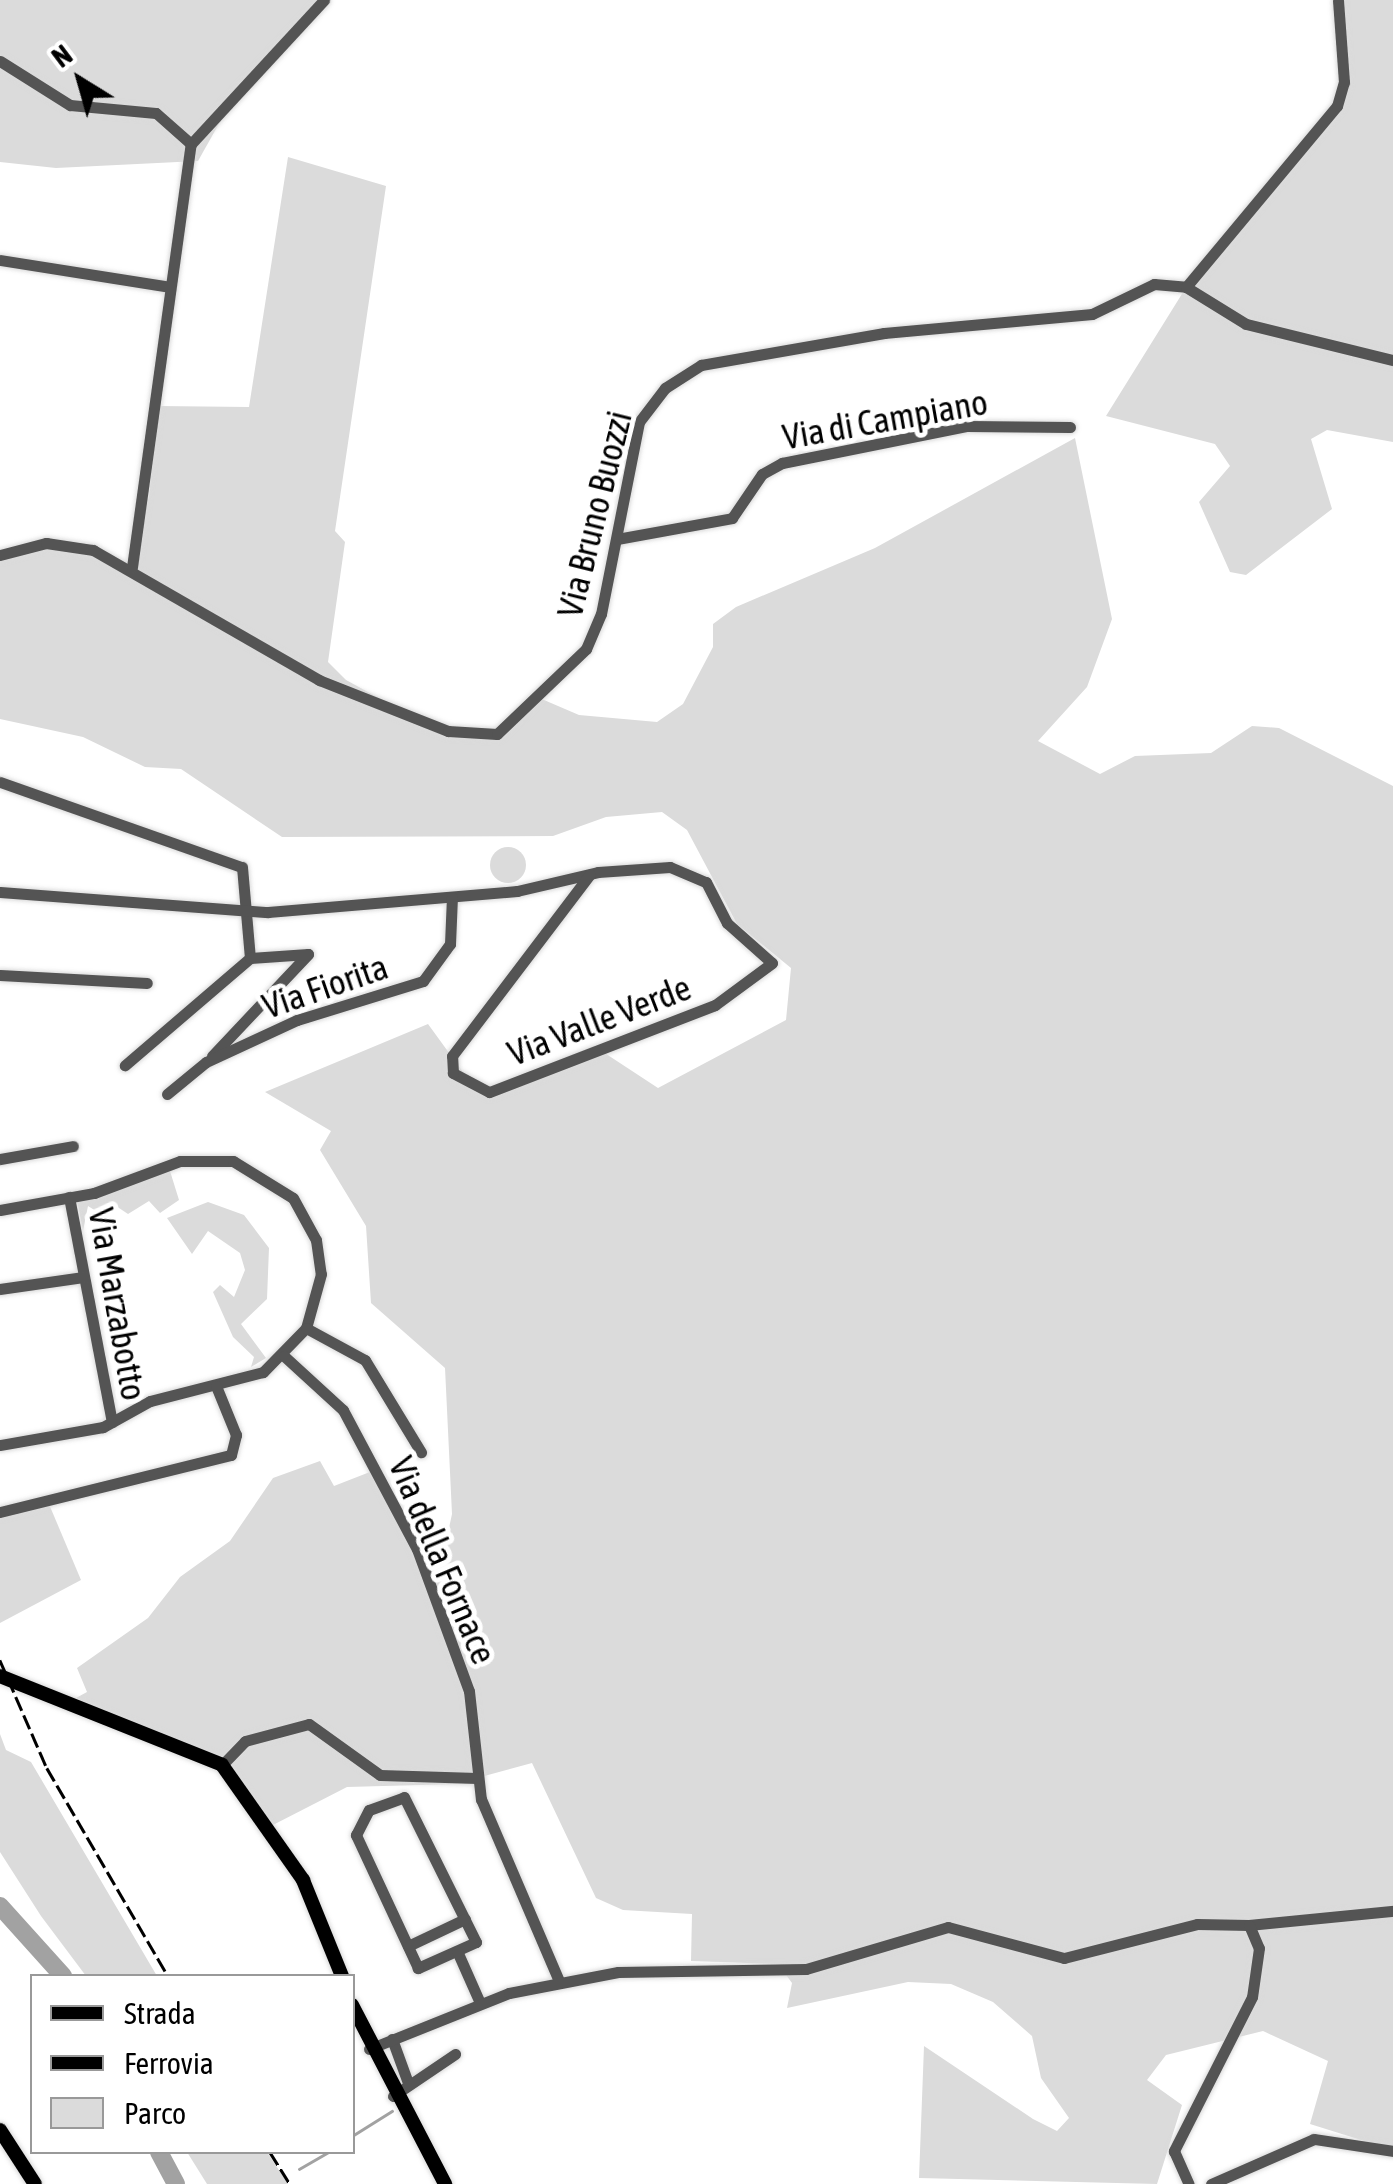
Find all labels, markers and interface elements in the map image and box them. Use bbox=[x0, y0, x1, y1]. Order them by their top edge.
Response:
north arrow bbox=[30, 30, 130, 130]
text: N bbox=[46, 38, 78, 74]
street label: Via di Campiano bbox=[779, 380, 991, 458]
street label: Via Bruno Buozzi bbox=[548, 406, 640, 622]
street label: Via Fiorita bbox=[257, 945, 393, 1027]
street label: Via Valle Verde bbox=[502, 966, 696, 1074]
street label: Via Marzabotto bbox=[80, 1205, 156, 1403]
street label: Via della Fornace bbox=[381, 1450, 505, 1670]
legend bbox=[30, 1974, 355, 2154]
text: Strada bbox=[124, 1996, 196, 2030]
text: Ferrovia bbox=[124, 2046, 214, 2080]
text: Parco bbox=[124, 2096, 186, 2130]

